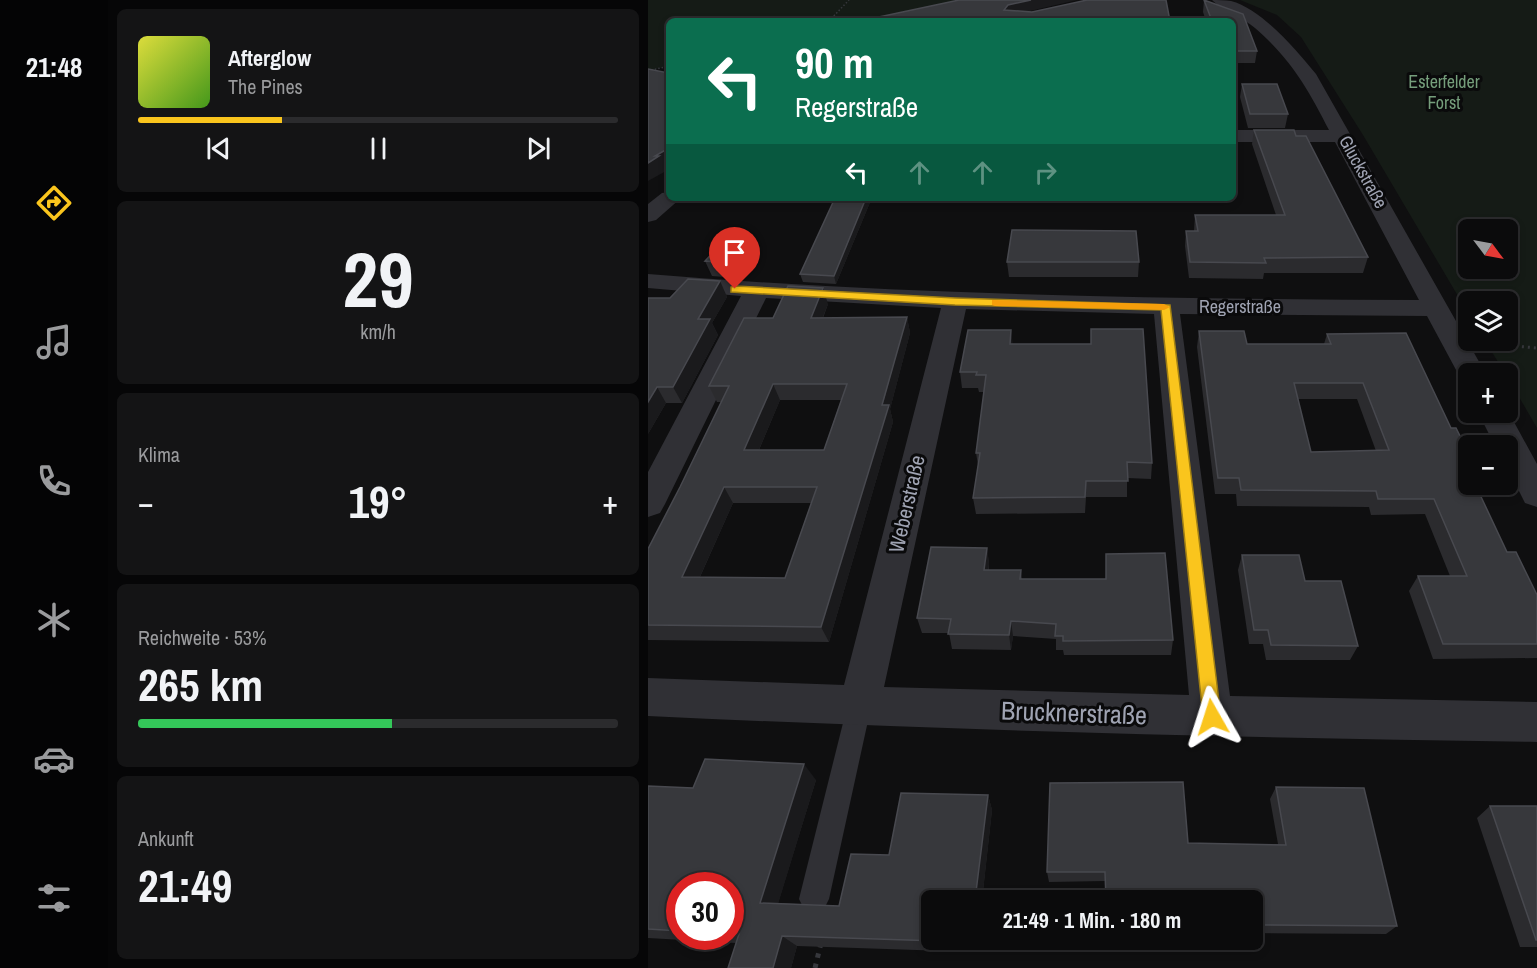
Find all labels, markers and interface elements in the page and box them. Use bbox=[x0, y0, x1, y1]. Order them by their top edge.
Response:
text: 90 m bbox=[795, 35, 874, 91]
icon: left bbox=[696, 42, 774, 120]
text: Afterglow bbox=[228, 43, 311, 73]
text: 21:48 bbox=[26, 49, 82, 85]
park label: Esterfelder Forst bbox=[1408, 69, 1480, 115]
text: The Pines bbox=[228, 73, 303, 100]
text: Regerstraße bbox=[795, 89, 918, 125]
street label: Gluckstraße bbox=[1333, 131, 1394, 213]
icon: previous bbox=[202, 132, 235, 165]
icon: pause bbox=[362, 132, 395, 165]
icon: next bbox=[522, 132, 555, 165]
icon: left bbox=[840, 156, 873, 189]
icon: ahead bbox=[903, 156, 936, 189]
icon: ahead bbox=[966, 156, 999, 189]
icon: right bbox=[1029, 156, 1062, 189]
icon: directions bbox=[33, 182, 75, 224]
north arrow bbox=[1458, 219, 1518, 279]
map controls bbox=[1458, 219, 1518, 495]
text: 29 bbox=[342, 226, 414, 331]
pin bbox=[709, 227, 760, 289]
icon: arrive bbox=[718, 236, 751, 269]
button: layers bbox=[1458, 291, 1518, 351]
street label: Regerstraße bbox=[1199, 294, 1281, 319]
text: km/h bbox=[360, 318, 396, 345]
icon: music bbox=[33, 321, 75, 363]
button: + bbox=[1458, 363, 1518, 423]
button: − bbox=[1458, 435, 1518, 495]
text: Klima bbox=[138, 441, 180, 468]
street label: Weberstraße bbox=[881, 452, 932, 555]
icon: phone bbox=[33, 460, 75, 502]
text: 19° bbox=[348, 471, 408, 532]
text: − bbox=[138, 480, 154, 524]
text: + bbox=[602, 480, 618, 524]
icon: climate bbox=[33, 599, 75, 641]
text: Reichweite · 53% bbox=[138, 624, 267, 651]
text: 265 km bbox=[138, 654, 263, 715]
position arrow bbox=[1180, 685, 1244, 749]
street label: Brucknerstraße bbox=[1001, 692, 1147, 733]
icon: car bbox=[33, 738, 75, 780]
text: Ankunft bbox=[138, 825, 194, 852]
text: 21:49 bbox=[138, 855, 232, 916]
speed limit sign: 30 bbox=[666, 872, 744, 950]
icon: filters bbox=[33, 877, 75, 919]
text: 21:49 · 1 Min. · 180 m bbox=[1003, 905, 1181, 935]

